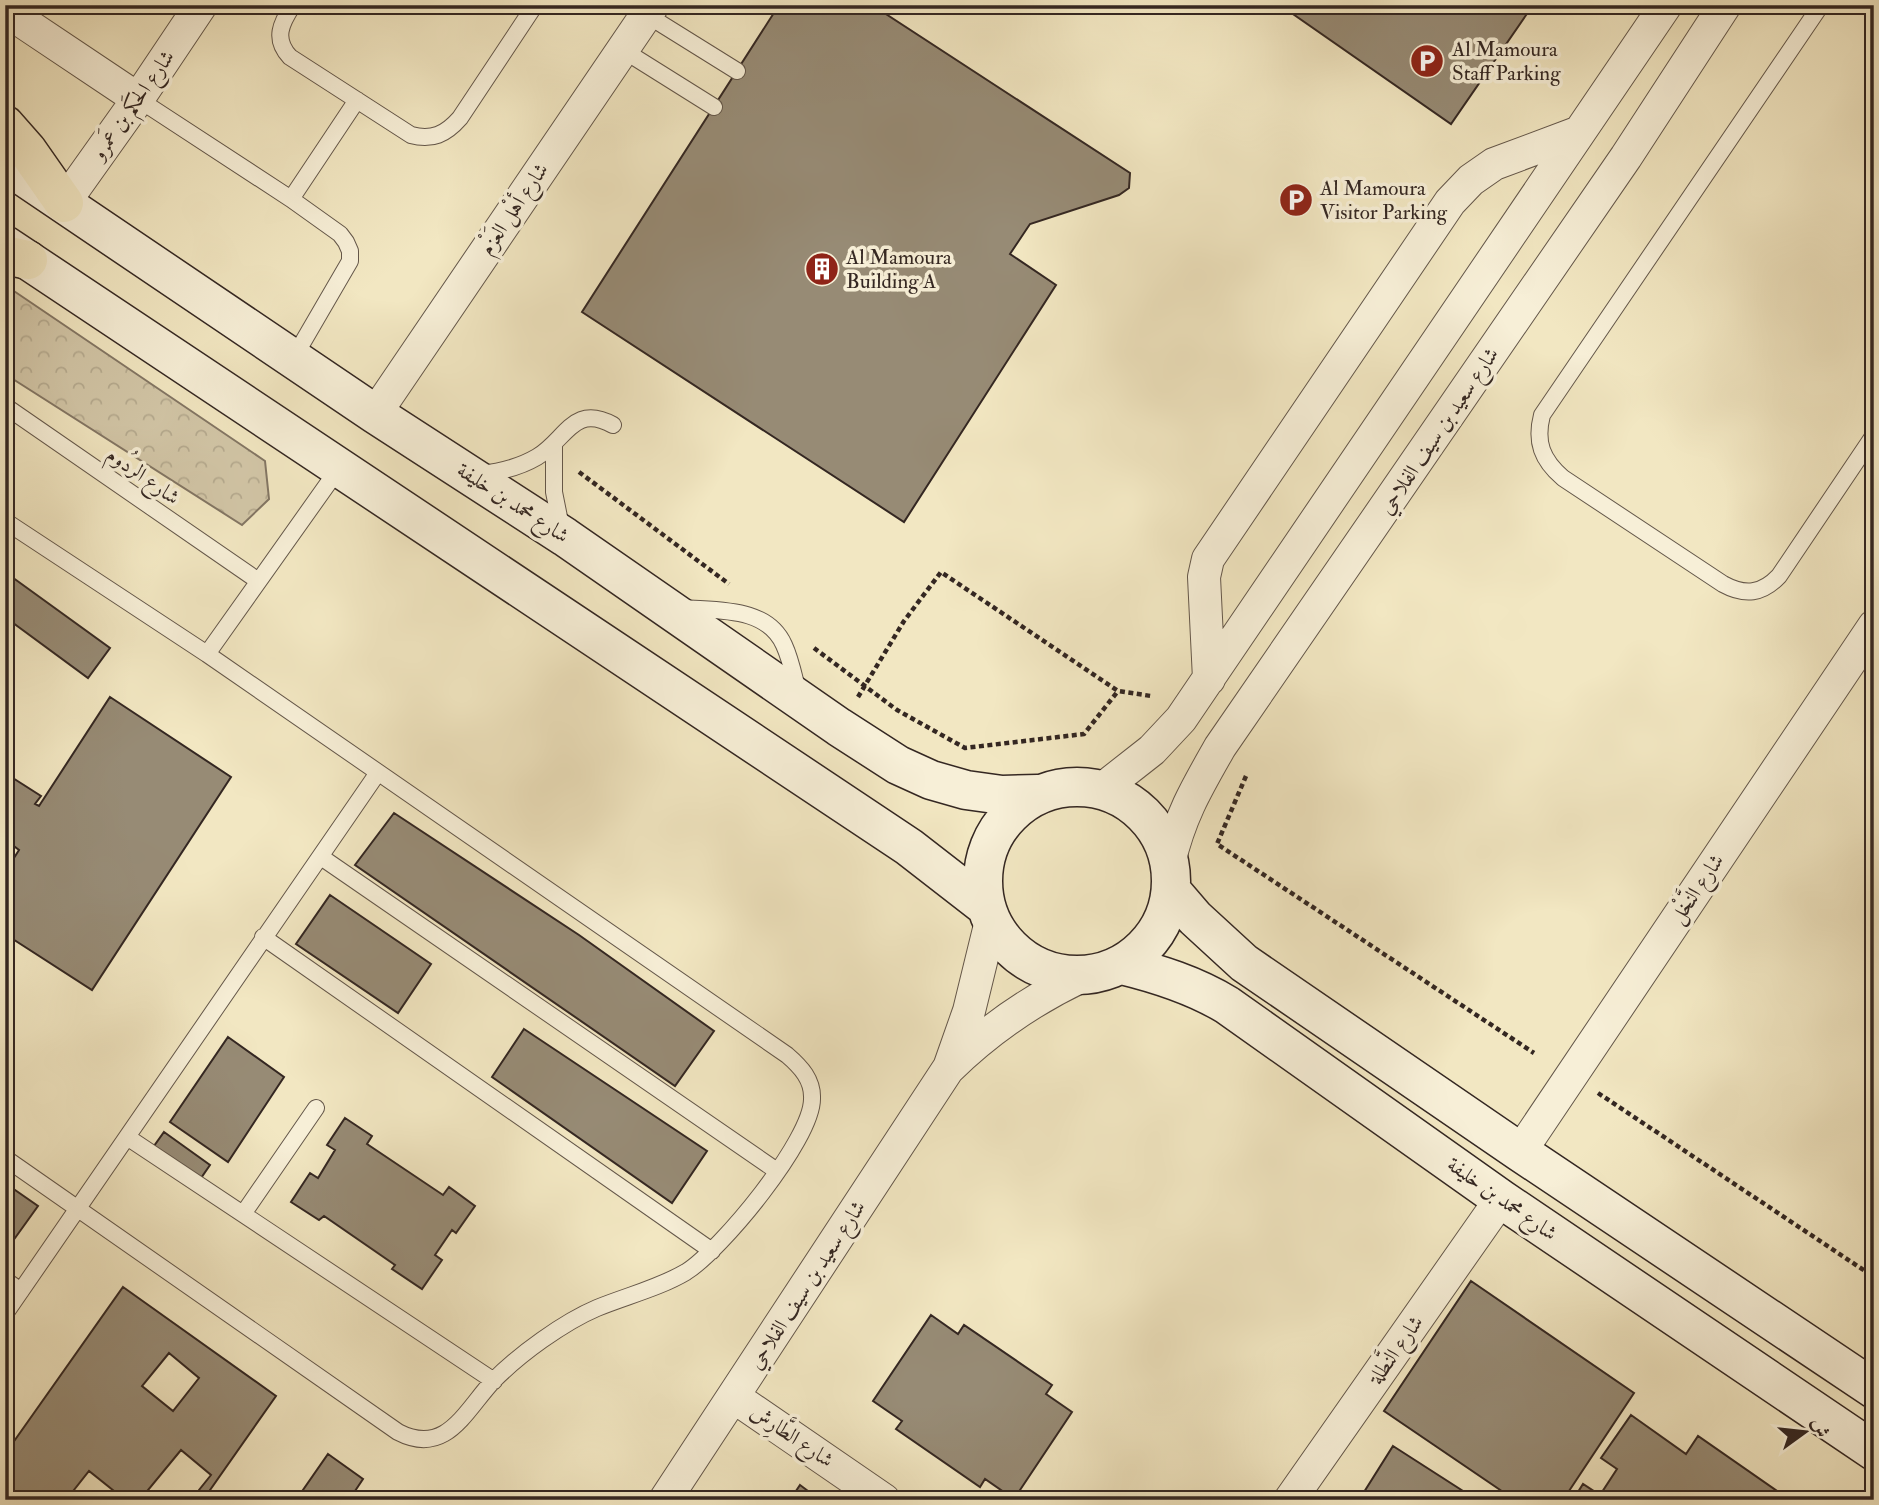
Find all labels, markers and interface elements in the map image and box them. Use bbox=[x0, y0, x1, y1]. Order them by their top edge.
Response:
place label: Al Mamoura Staff Parking bbox=[1451, 36, 1561, 87]
parking icon: Al Mamoura Staff Parking bbox=[1408, 42, 1446, 80]
street label: شارع الحكَم بن عَمرو bbox=[82, 44, 186, 170]
street label: شارع أهْل العَزْم bbox=[471, 156, 558, 263]
place label: Al Mamoura Visitor Parking bbox=[1319, 175, 1448, 226]
parking icon: Al Mamoura Visitor Parking bbox=[1277, 181, 1315, 219]
place label: Al Mamoura Building A bbox=[845, 244, 952, 295]
building icon: Al Mamoura Building A bbox=[803, 250, 841, 288]
street label: شارع سعيد بن سيف الفلاحي bbox=[1373, 342, 1508, 522]
street label: شارع الردُوم bbox=[99, 437, 188, 514]
street label: شارع محمد بن خليفة bbox=[450, 457, 574, 553]
street label: شارع النَّخْل bbox=[1660, 846, 1734, 932]
street label: شارع محمد بن خليفة bbox=[1439, 1151, 1562, 1250]
street label: شارع سعيد بن سيف الفلاحي bbox=[742, 1195, 875, 1377]
street label: شارع النَّطلة bbox=[1358, 1307, 1433, 1393]
street label: شارع الطَّارِش bbox=[743, 1394, 842, 1477]
north arrow bbox=[1770, 1396, 1840, 1466]
text: ش bbox=[1806, 1416, 1834, 1440]

